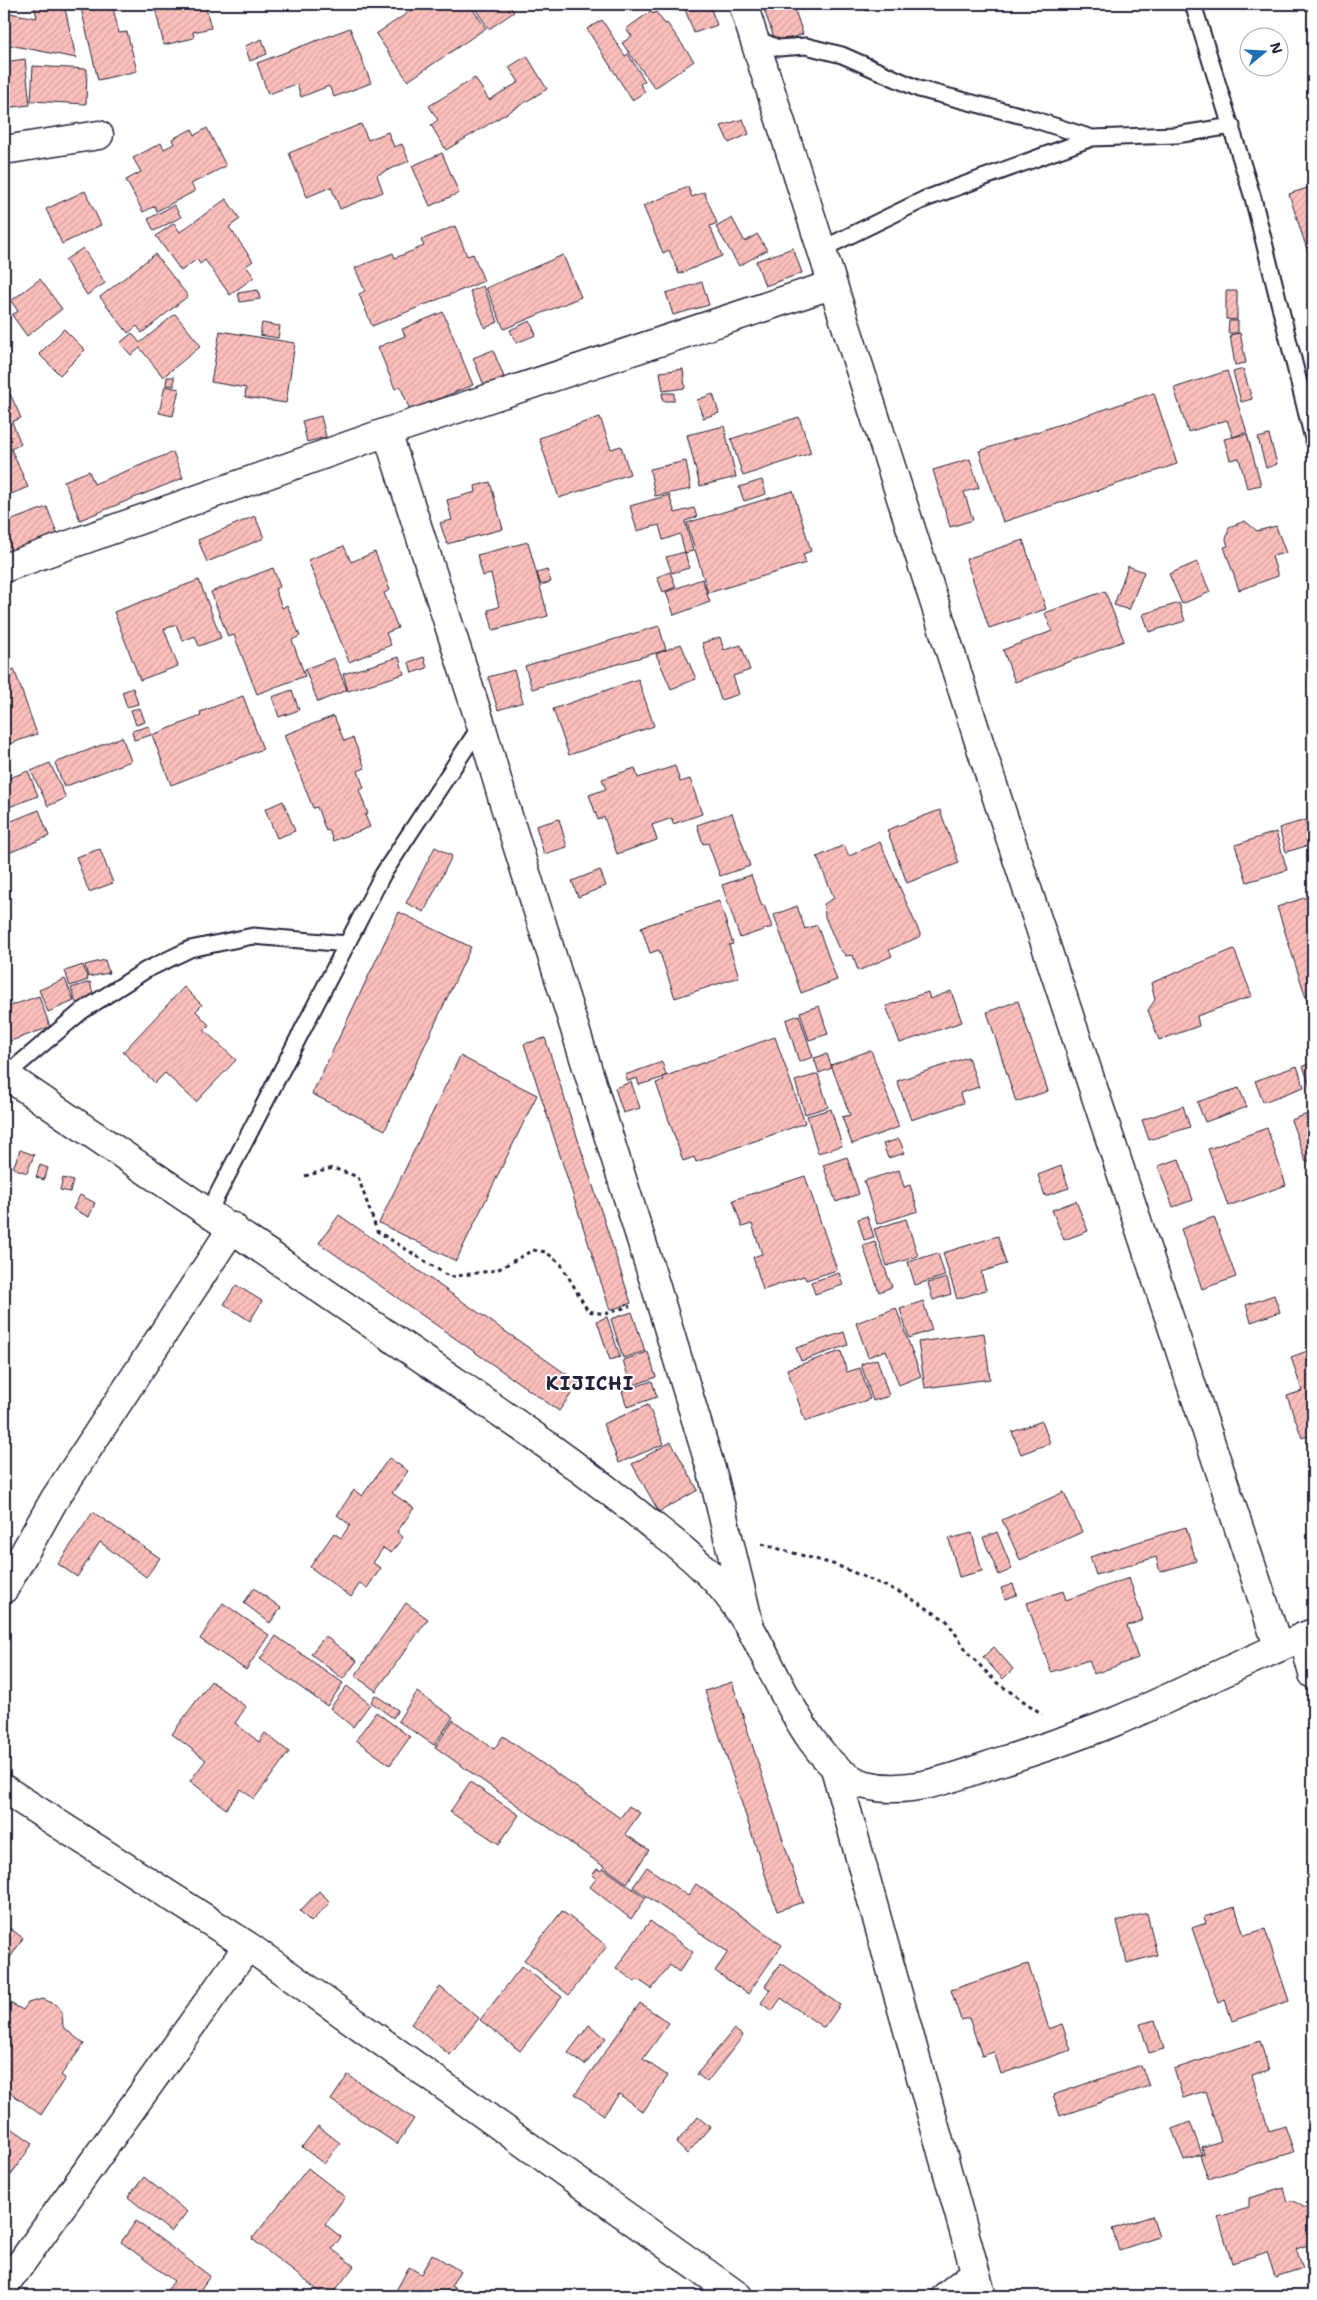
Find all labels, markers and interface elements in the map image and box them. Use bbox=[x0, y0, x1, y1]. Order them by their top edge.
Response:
north arrow bbox=[1240, 28, 1290, 78]
text: N bbox=[1266, 40, 1287, 56]
district label: KIJICHI bbox=[546, 1371, 634, 1396]

